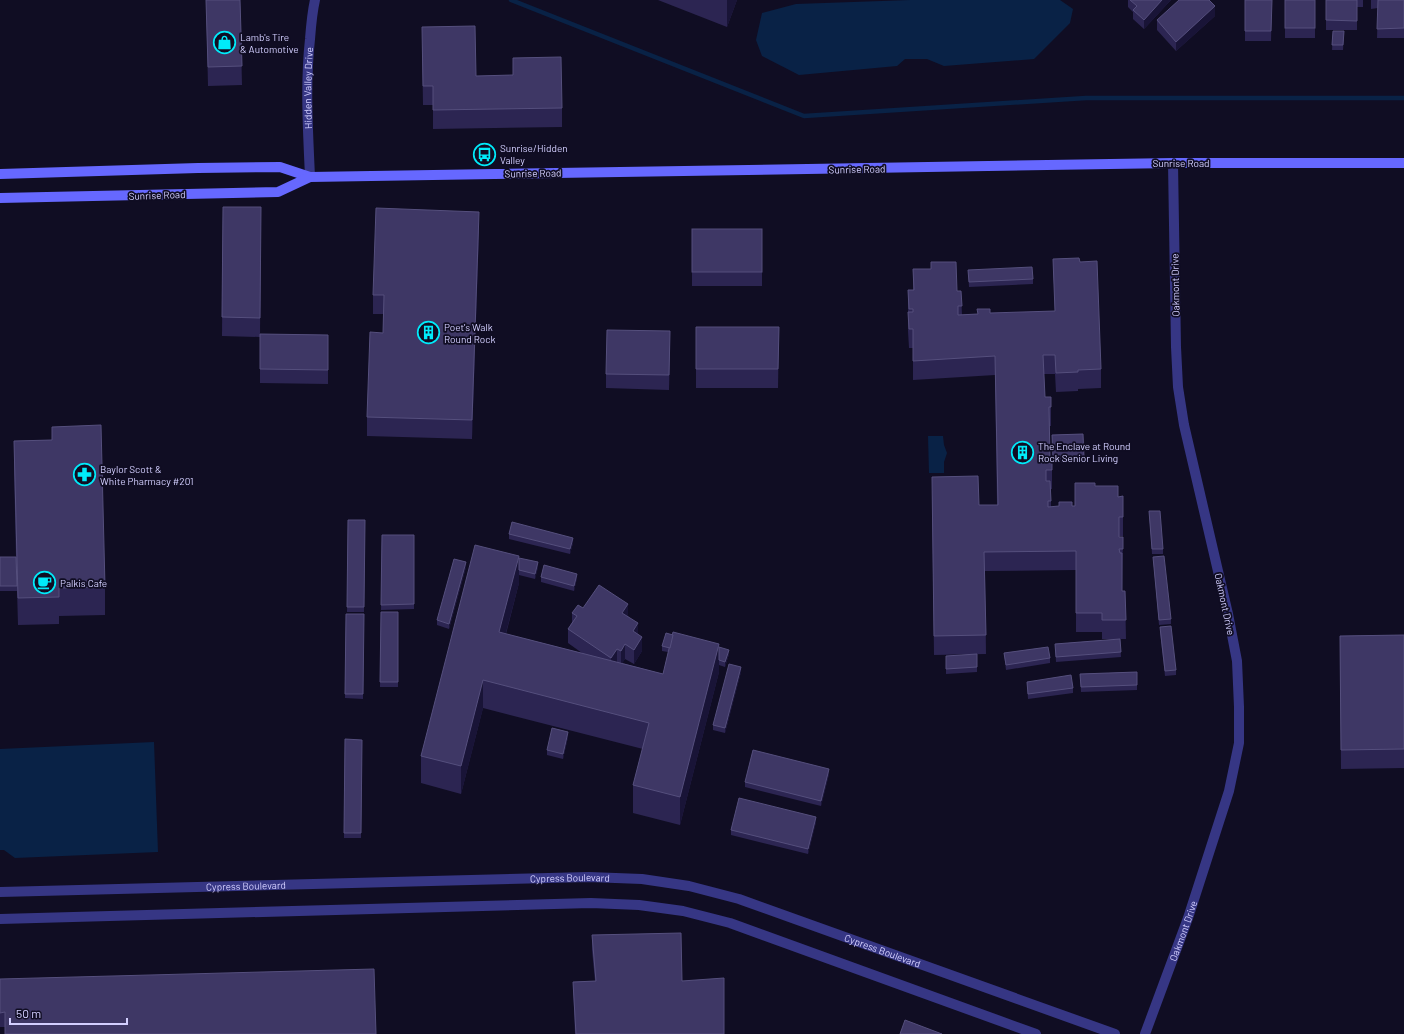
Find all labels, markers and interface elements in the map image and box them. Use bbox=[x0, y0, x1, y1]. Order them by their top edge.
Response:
shop icon: Lamb's Tire & Automotive bbox=[211, 30, 237, 56]
place label: Lamb's Tire & Automotive bbox=[240, 31, 299, 55]
street label: Hidden Valley Drive bbox=[301, 47, 315, 129]
bus stop icon: Sunrise/Hidden Valley bbox=[472, 141, 498, 167]
place label: Sunrise/Hidden Valley bbox=[500, 142, 568, 166]
street label: Sunrise Road bbox=[1152, 157, 1210, 169]
street label: Sunrise Road bbox=[828, 163, 886, 175]
street label: Sunrise Road bbox=[504, 167, 562, 179]
street label: Sunrise Road bbox=[128, 188, 186, 202]
street label: Oakmont Drive bbox=[1168, 253, 1182, 317]
building icon: Poet's Walk Round Rock bbox=[416, 320, 442, 346]
place label: Poet's Walk Round Rock bbox=[444, 321, 495, 345]
building icon: The Enclave at Round Rock Senior Living bbox=[1010, 439, 1036, 465]
place label: The Enclave at Round Rock Senior Living bbox=[1038, 440, 1131, 464]
pharmacy icon: Baylor Scott & White Pharmacy #201 bbox=[71, 462, 97, 488]
place label: Baylor Scott & White Pharmacy #201 bbox=[100, 463, 194, 487]
cafe icon: Palkis Cafe bbox=[31, 570, 57, 596]
street label: Oakmont Drive bbox=[1213, 572, 1237, 636]
place label: Palkis Cafe bbox=[60, 577, 107, 589]
street label: Cypress Boulevard bbox=[530, 871, 610, 885]
street label: Cypress Boulevard bbox=[206, 879, 286, 893]
street label: Oakmont Drive bbox=[1167, 899, 1199, 963]
street label: Cypress Boulevard bbox=[843, 931, 922, 970]
scale bar bbox=[10, 1000, 127, 1026]
text: 50 m bbox=[16, 1006, 41, 1020]

